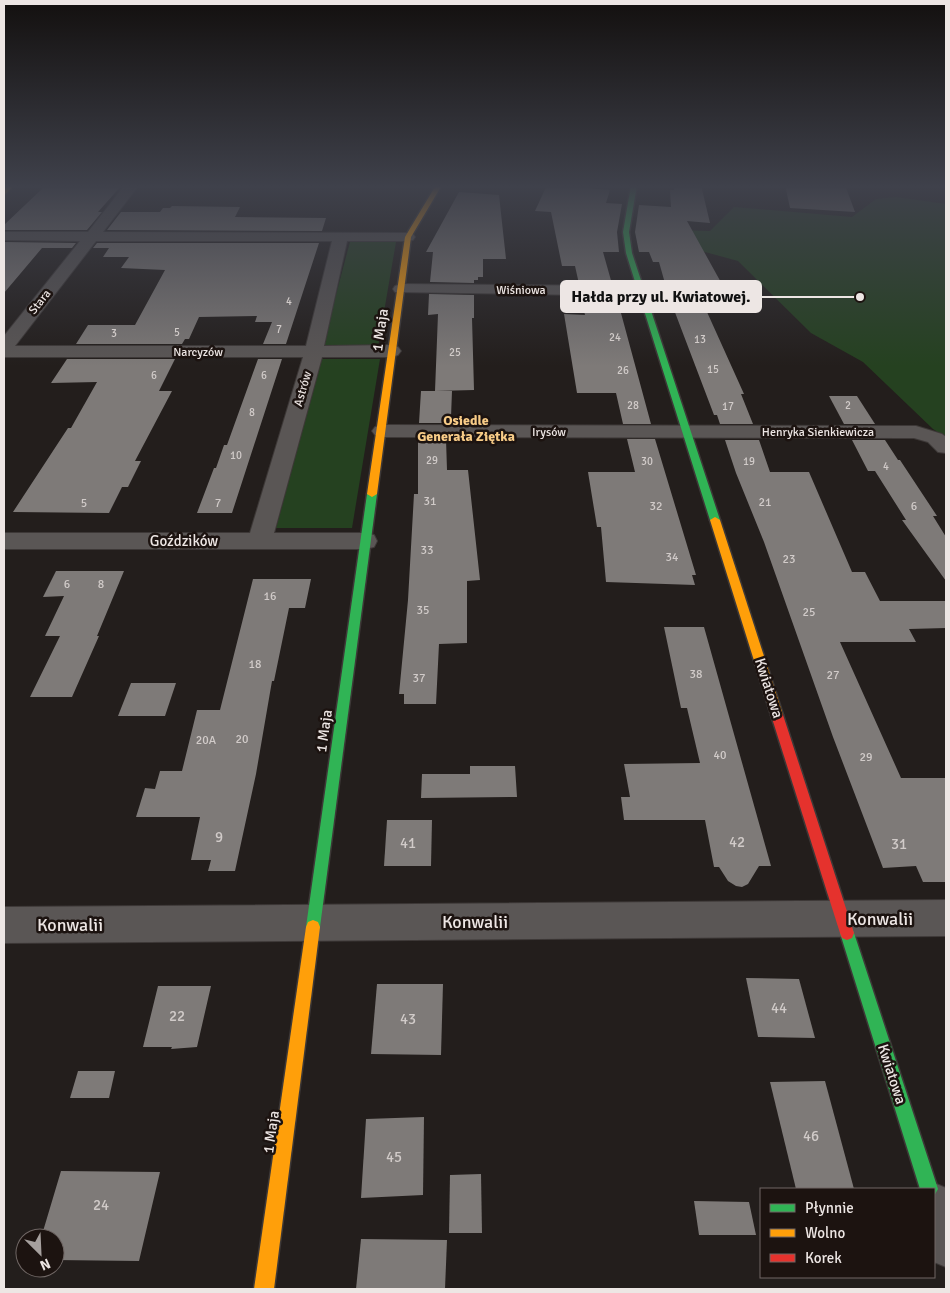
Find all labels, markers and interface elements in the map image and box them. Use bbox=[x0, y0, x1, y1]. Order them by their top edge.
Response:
callout: Hałda przy ul. Kwiatowej. bbox=[561, 281, 761, 312]
street label: Wiśniowa bbox=[496, 283, 546, 298]
street label: Stara bbox=[26, 287, 54, 317]
text: Hałda przy ul. Kwiatowej. bbox=[571, 287, 751, 307]
house number: 4 bbox=[286, 295, 292, 308]
street label: 1 Maja bbox=[368, 307, 392, 353]
house number: 7 bbox=[276, 323, 282, 336]
house number: 5 bbox=[174, 326, 180, 339]
house number: 3 bbox=[111, 327, 117, 340]
house number: 24 bbox=[609, 331, 621, 344]
house number: 13 bbox=[694, 333, 706, 346]
street label: Narcyzów bbox=[173, 345, 223, 360]
house number: 25 bbox=[449, 346, 461, 359]
house number: 15 bbox=[707, 363, 719, 376]
house number: 26 bbox=[617, 364, 629, 377]
house number: 6 bbox=[151, 369, 157, 382]
house number: 6 bbox=[261, 369, 267, 382]
street label: Astrów bbox=[291, 369, 315, 408]
house number: 28 bbox=[627, 399, 639, 412]
house number: 2 bbox=[845, 399, 851, 412]
house number: 17 bbox=[722, 400, 734, 413]
house number: 8 bbox=[249, 406, 255, 419]
district label: Osiedle Generała Ziętka bbox=[417, 412, 515, 445]
street label: Irysów bbox=[532, 425, 566, 440]
street label: Henryka Sienkiewicza bbox=[762, 425, 874, 440]
house number: 10 bbox=[230, 449, 242, 462]
house number: 29 bbox=[426, 454, 438, 467]
house number: 30 bbox=[641, 455, 653, 468]
house number: 19 bbox=[743, 455, 755, 468]
house number: 4 bbox=[883, 460, 889, 473]
house number: 31 bbox=[424, 494, 436, 509]
house number: 21 bbox=[759, 495, 771, 510]
house number: 5 bbox=[81, 496, 87, 511]
house number: 7 bbox=[215, 496, 221, 511]
house number: 32 bbox=[650, 499, 662, 514]
house number: 6 bbox=[911, 499, 917, 514]
street label: Goździków bbox=[150, 532, 218, 550]
house number: 33 bbox=[421, 543, 433, 558]
house number: 34 bbox=[666, 550, 679, 565]
house number: 23 bbox=[783, 552, 795, 567]
house number: 6 bbox=[64, 577, 70, 592]
house number: 8 bbox=[98, 577, 104, 592]
house number: 16 bbox=[264, 589, 276, 604]
house number: 35 bbox=[417, 603, 429, 618]
house number: 25 bbox=[803, 605, 815, 620]
street label: Kwiatowa bbox=[751, 656, 787, 720]
house number: 18 bbox=[249, 657, 261, 672]
house number: 38 bbox=[690, 667, 702, 682]
house number: 27 bbox=[827, 668, 839, 683]
house number: 37 bbox=[413, 671, 425, 686]
street label: 1 Maja bbox=[312, 708, 336, 754]
house number: 20 bbox=[236, 732, 248, 747]
house number: 20A bbox=[196, 733, 217, 748]
house number: 40 bbox=[714, 748, 726, 763]
house number: 29 bbox=[860, 750, 872, 765]
house number: 9 bbox=[215, 828, 223, 846]
house number: 42 bbox=[729, 833, 745, 851]
house number: 41 bbox=[400, 834, 416, 852]
house number: 31 bbox=[891, 835, 907, 853]
street label: Konwalii bbox=[847, 908, 913, 930]
street label: Konwalii bbox=[442, 911, 508, 933]
street label: Konwalii bbox=[37, 914, 103, 936]
house number: 44 bbox=[771, 999, 787, 1017]
house number: 22 bbox=[169, 1007, 185, 1025]
house number: 43 bbox=[400, 1010, 416, 1028]
street label: Kwiatowa bbox=[874, 1042, 910, 1106]
street label: 1 Maja bbox=[259, 1109, 283, 1155]
house number: 46 bbox=[803, 1127, 819, 1145]
house number: 45 bbox=[386, 1148, 402, 1166]
legend bbox=[760, 1188, 935, 1278]
house number: 24 bbox=[93, 1196, 109, 1214]
text: Płynnie bbox=[805, 1199, 854, 1217]
text: Wolno bbox=[805, 1224, 846, 1242]
north arrow bbox=[15, 1228, 65, 1278]
text: Korek bbox=[805, 1249, 842, 1267]
text: N bbox=[37, 1255, 53, 1274]

